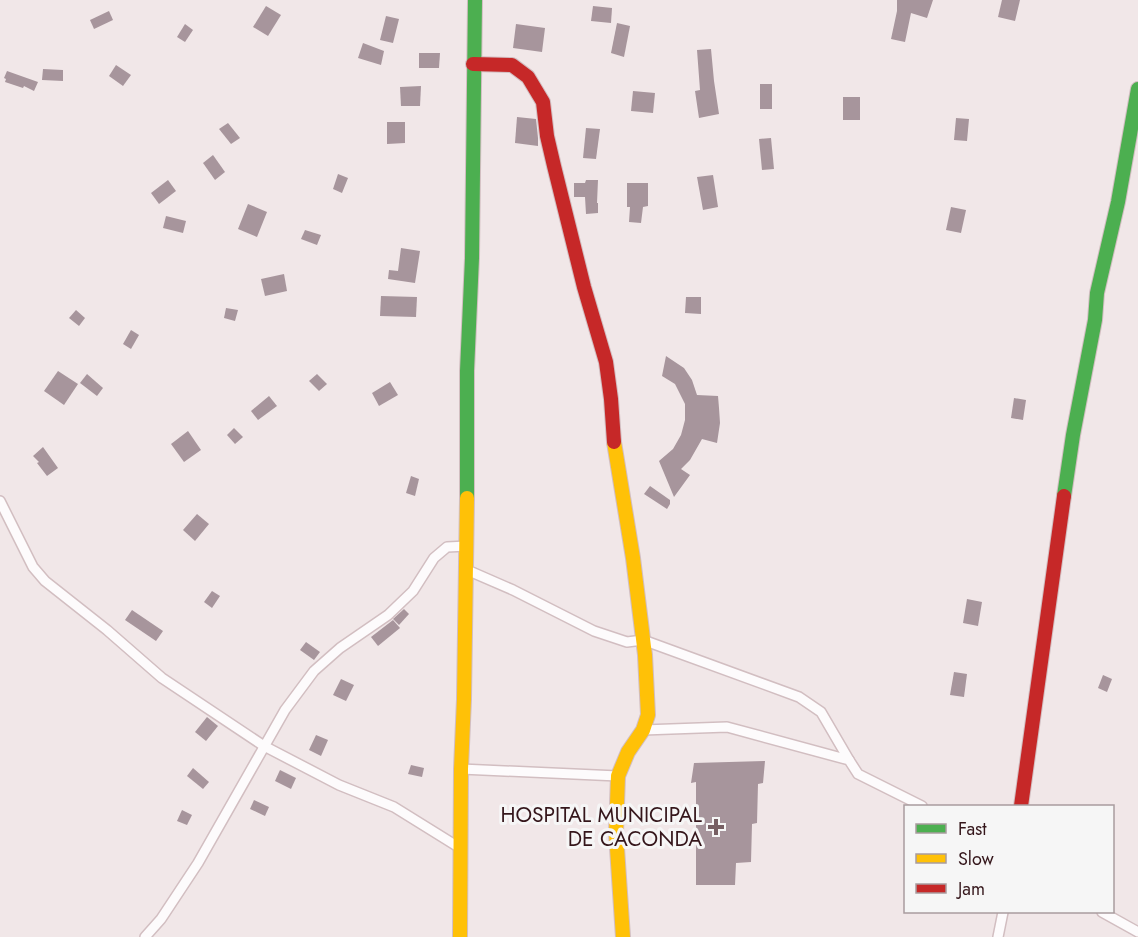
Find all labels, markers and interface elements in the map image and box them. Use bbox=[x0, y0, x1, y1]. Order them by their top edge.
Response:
place label: HOSPITAL MUNICIPAL DE CACONDA bbox=[501, 800, 703, 854]
legend bbox=[904, 805, 1114, 913]
text: Fast bbox=[958, 816, 987, 842]
marker: HOSPITAL MUNICIPAL DE CACONDA bbox=[707, 818, 725, 836]
text: Slow bbox=[958, 846, 995, 872]
text: Jam bbox=[956, 876, 985, 902]

